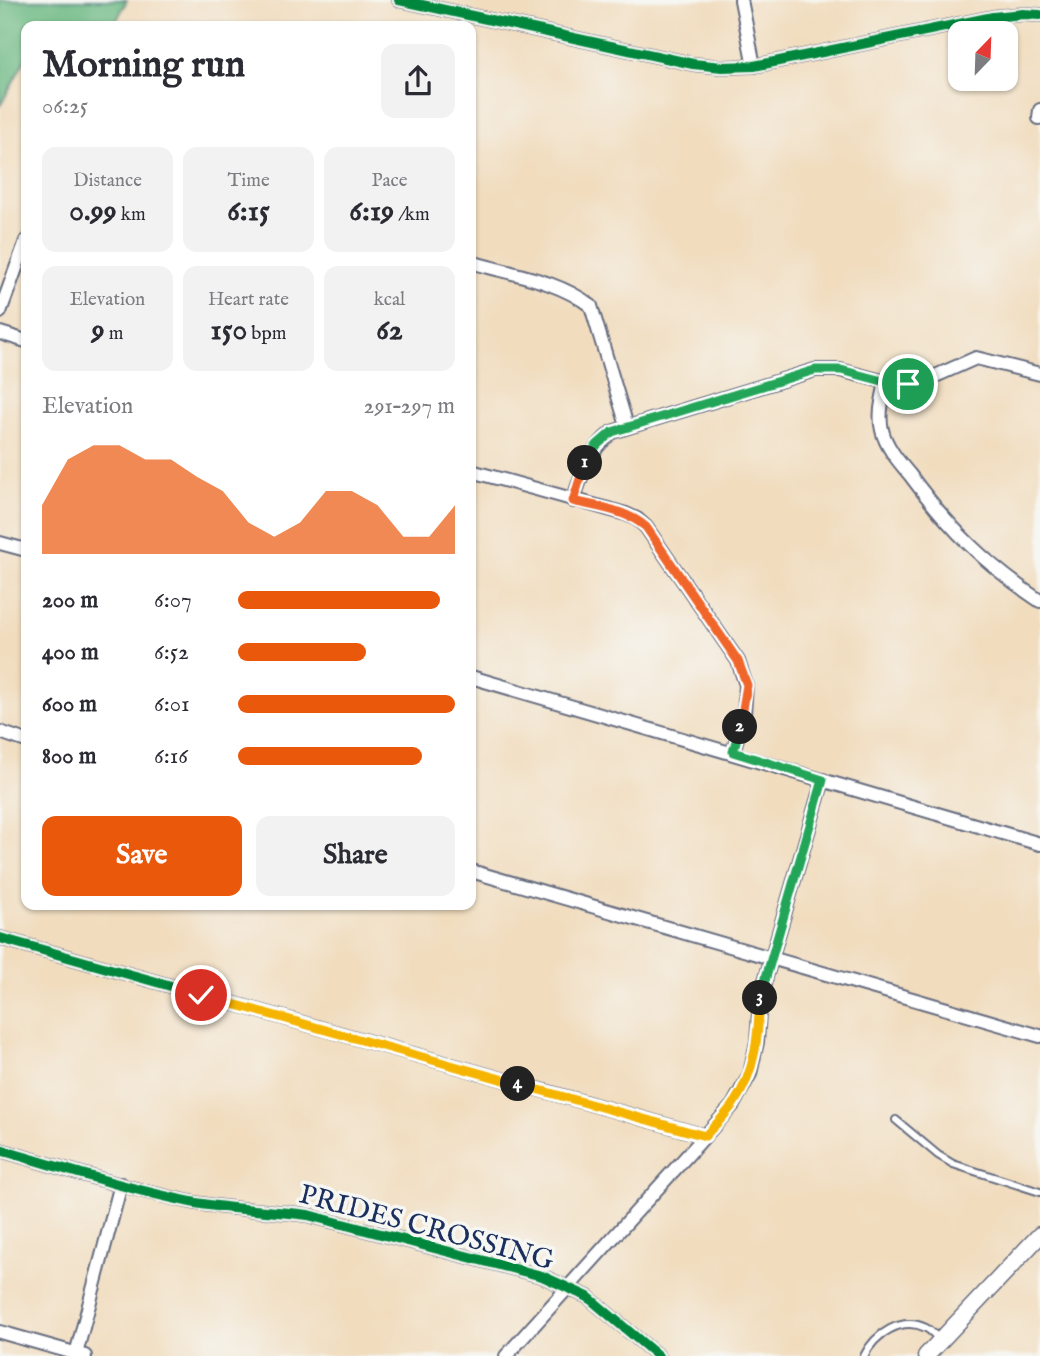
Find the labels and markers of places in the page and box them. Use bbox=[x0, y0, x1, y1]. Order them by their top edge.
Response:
pin bbox=[878, 354, 938, 414]
pin: 1 bbox=[568, 446, 602, 480]
pin: 2 bbox=[722, 710, 758, 744]
pin bbox=[171, 965, 231, 1025]
pin: 3 bbox=[742, 981, 778, 1016]
pin: 4 bbox=[500, 1066, 536, 1102]

